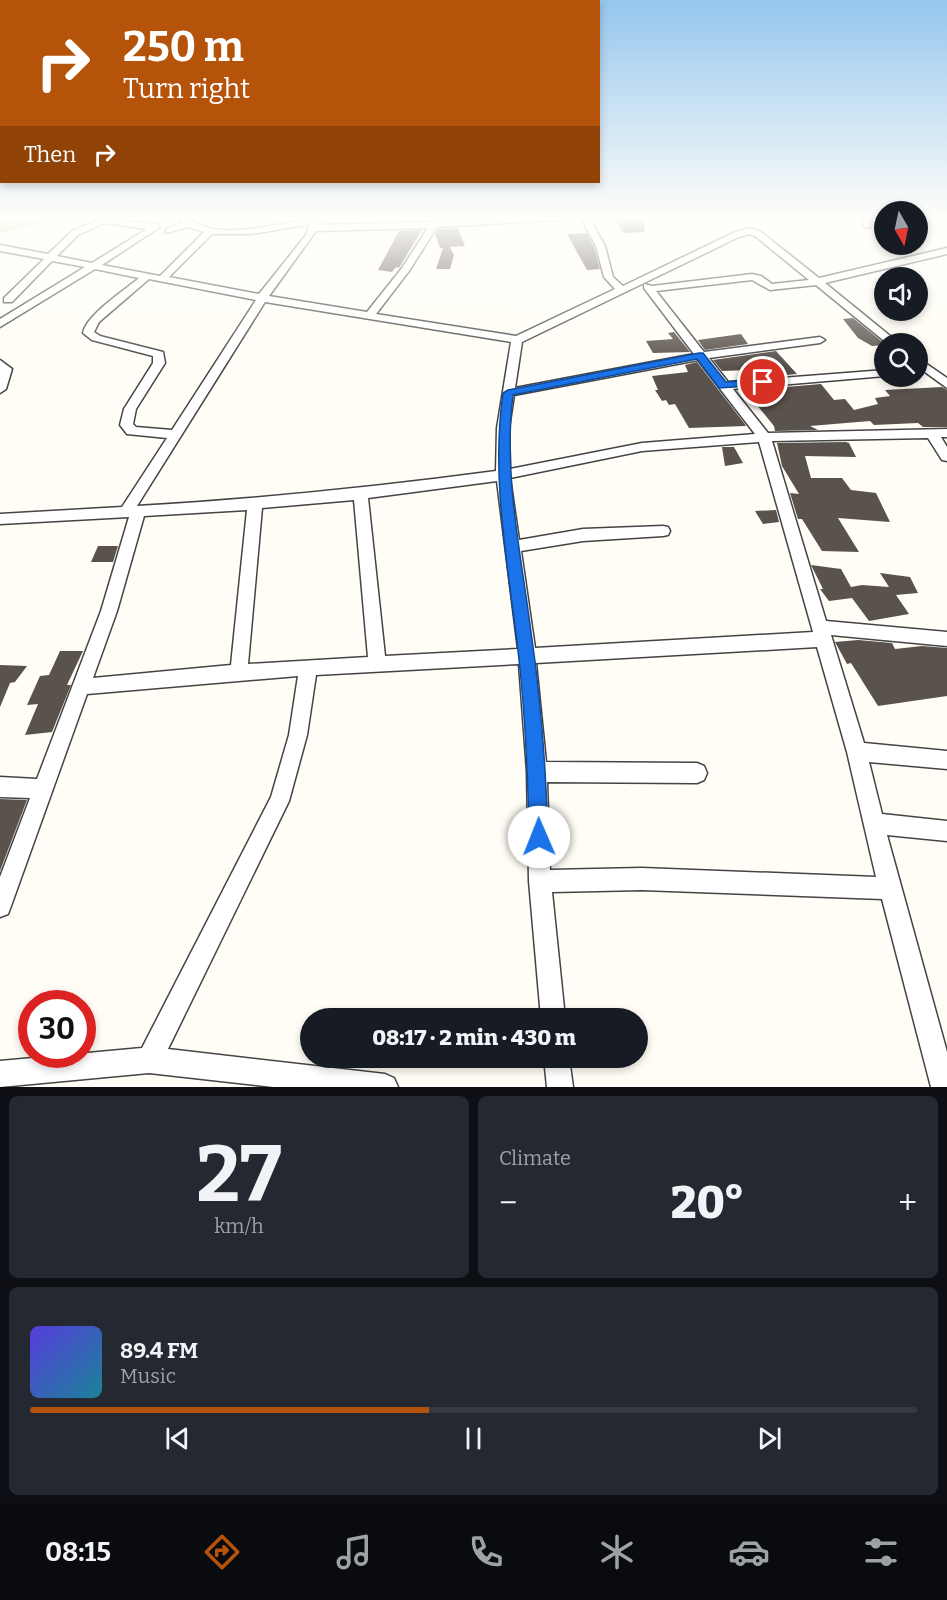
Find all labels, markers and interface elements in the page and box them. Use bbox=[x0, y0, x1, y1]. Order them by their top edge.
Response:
text: 250 m bbox=[123, 22, 244, 72]
icon: right bbox=[24, 24, 102, 102]
text: Turn right bbox=[123, 73, 250, 105]
icon: right bbox=[88, 138, 121, 171]
text: Then bbox=[24, 141, 76, 168]
north arrow bbox=[874, 201, 928, 255]
map controls bbox=[874, 201, 928, 387]
button: sound bbox=[874, 267, 928, 321]
button: search bbox=[874, 333, 928, 387]
pin bbox=[737, 356, 788, 407]
icon: arrive bbox=[746, 365, 779, 398]
position arrow bbox=[507, 805, 571, 869]
speed limit sign: 30 bbox=[18, 990, 96, 1068]
text: 08:17 · 2 min · 430 m bbox=[372, 1024, 576, 1051]
text: 27 bbox=[196, 1128, 282, 1222]
text: Climate bbox=[499, 1146, 571, 1170]
text: 20° bbox=[671, 1176, 745, 1230]
text: − bbox=[499, 1183, 517, 1223]
text: + bbox=[898, 1183, 917, 1223]
text: km/h bbox=[214, 1214, 264, 1238]
text: 89.4 FM bbox=[120, 1337, 198, 1364]
text: Music bbox=[120, 1364, 176, 1388]
icon: previous bbox=[161, 1422, 194, 1455]
icon: pause bbox=[457, 1422, 490, 1455]
icon: next bbox=[753, 1422, 786, 1455]
icon: directions bbox=[201, 1531, 243, 1573]
icon: music bbox=[333, 1531, 375, 1573]
icon: phone bbox=[465, 1531, 507, 1573]
icon: climate bbox=[596, 1531, 638, 1573]
icon: car bbox=[728, 1531, 770, 1573]
icon: filters bbox=[860, 1531, 902, 1573]
text: 08:15 bbox=[45, 1536, 111, 1568]

